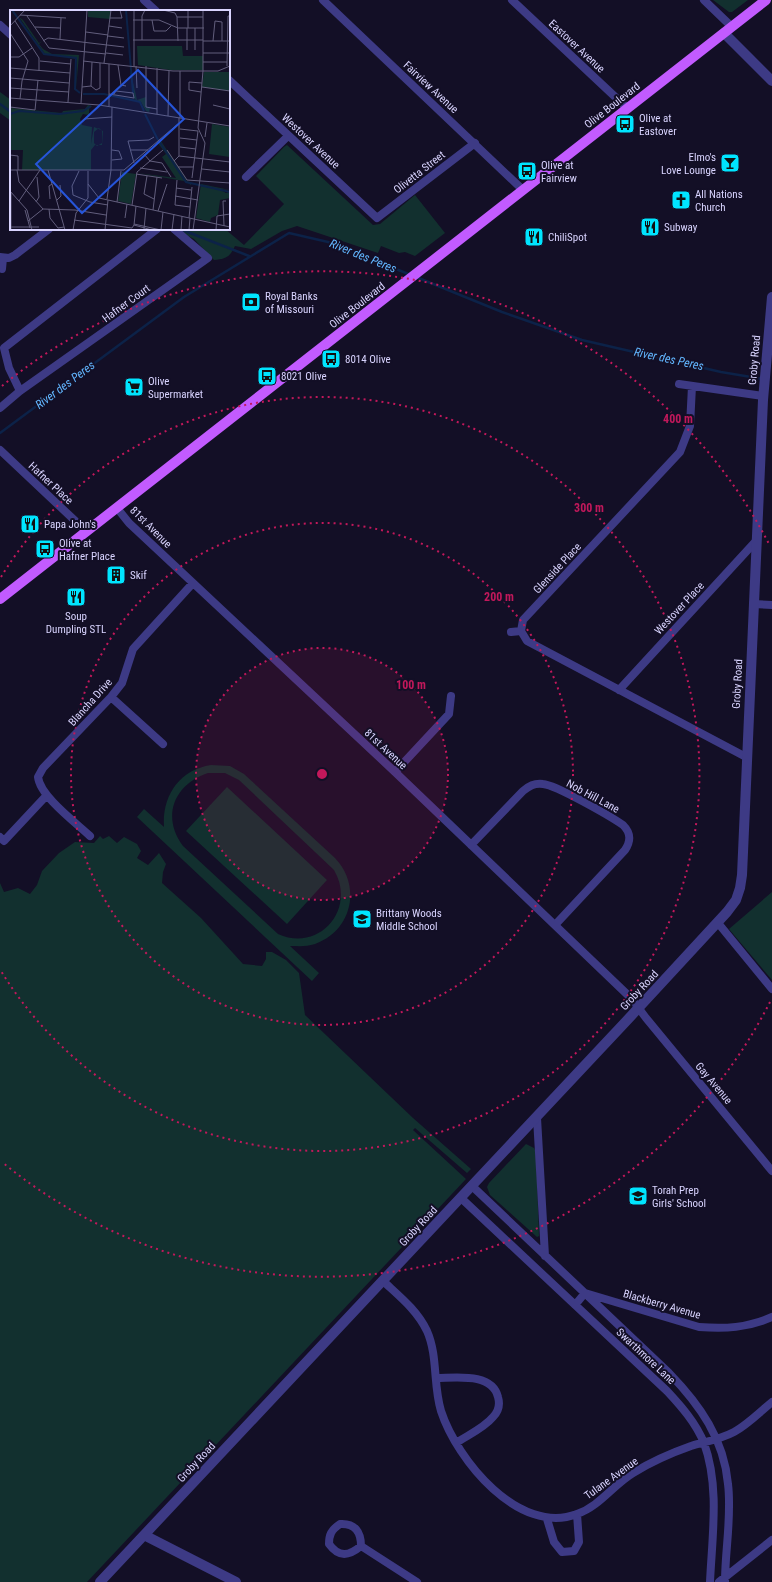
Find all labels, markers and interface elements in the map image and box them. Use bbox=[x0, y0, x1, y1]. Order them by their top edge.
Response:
inset map bbox=[10, 10, 230, 230]
street label: Eastover Avenue bbox=[546, 17, 607, 76]
street label: Fairview Avenue bbox=[401, 59, 461, 116]
street label: Olive Boulevard bbox=[582, 80, 643, 131]
street label: Westover Avenue bbox=[279, 111, 342, 171]
place label: Olive at Eastover bbox=[639, 112, 677, 138]
bus stop icon: Olive at Eastover bbox=[614, 113, 636, 135]
street label: Olivetta Street bbox=[391, 148, 448, 196]
place label: Elmo's Love Lounge bbox=[661, 151, 716, 177]
bar icon: Elmo's Love Lounge bbox=[719, 152, 741, 174]
place label: Olive at Fairview bbox=[541, 159, 577, 185]
bus stop icon: Olive at Fairview bbox=[516, 160, 538, 182]
place label: All Nations Church bbox=[695, 188, 743, 214]
church icon: All Nations Church bbox=[670, 189, 692, 211]
restaurant icon: Subway bbox=[639, 216, 661, 238]
place label: Subway bbox=[664, 221, 698, 234]
restaurant icon: ChiliSpot bbox=[523, 226, 545, 248]
place label: ChiliSpot bbox=[548, 231, 587, 244]
water label: River des Peres bbox=[328, 236, 398, 276]
street label: Olive Boulevard bbox=[327, 280, 388, 331]
street label: Hafner Court bbox=[100, 282, 153, 325]
place label: Royal Banks of Missouri bbox=[265, 290, 318, 316]
bank icon: Royal Banks of Missouri bbox=[240, 291, 262, 313]
street label: Groby Road bbox=[746, 335, 763, 385]
water label: River des Peres bbox=[633, 345, 705, 373]
bus stop icon: 8014 Olive bbox=[320, 348, 342, 370]
place label: 8014 Olive bbox=[345, 353, 391, 366]
water label: River des Peres bbox=[33, 358, 97, 412]
bus stop icon: 8021 Olive bbox=[256, 365, 278, 387]
place label: 8021 Olive bbox=[281, 370, 327, 383]
place label: Olive Supermarket bbox=[148, 375, 203, 401]
supermarket icon: Olive Supermarket bbox=[123, 376, 145, 398]
text: 400 m bbox=[663, 412, 693, 426]
street label: Hafner Place bbox=[26, 459, 76, 507]
text: 300 m bbox=[574, 501, 604, 515]
street label: 81st Avenue bbox=[127, 504, 174, 551]
restaurant icon: Papa John's bbox=[19, 513, 41, 535]
place label: Papa John's bbox=[44, 518, 96, 531]
place label: Olive at Hafner Place bbox=[59, 537, 115, 563]
bus stop icon: Olive at Hafner Place bbox=[34, 538, 56, 560]
street label: Glenside Place bbox=[531, 540, 584, 596]
building icon: Skif bbox=[105, 564, 127, 586]
place label: Skif bbox=[130, 569, 147, 582]
street label: Westover Place bbox=[652, 579, 707, 637]
restaurant icon: Soup Dumpling STL bbox=[65, 586, 87, 608]
text: 200 m bbox=[484, 590, 514, 604]
place label: Soup Dumpling STL bbox=[46, 610, 106, 636]
street label: Groby Road bbox=[730, 659, 745, 709]
street label: Blancha Drive bbox=[66, 676, 115, 729]
text: 100 m bbox=[396, 678, 426, 692]
street label: 81st Avenue bbox=[362, 726, 410, 772]
centre of rings bbox=[315, 767, 329, 781]
street label: Nob Hill Lane bbox=[564, 777, 622, 816]
place label: Brittany Woods Middle School bbox=[376, 907, 442, 933]
school or university icon: Brittany Woods Middle School bbox=[351, 908, 373, 930]
street label: Groby Road bbox=[618, 968, 661, 1013]
street label: Gay Avenue bbox=[692, 1060, 735, 1107]
place label: Torah Prep Girls' School bbox=[652, 1184, 706, 1210]
school or university icon: Torah Prep Girls' School bbox=[627, 1185, 649, 1207]
street label: Groby Road bbox=[397, 1204, 440, 1249]
street label: Blackberry Avenue bbox=[622, 1287, 702, 1322]
street label: Swarthmore Lane bbox=[613, 1326, 678, 1387]
street label: Groby Road bbox=[175, 1440, 218, 1485]
street label: Tulane Avenue bbox=[582, 1455, 641, 1502]

